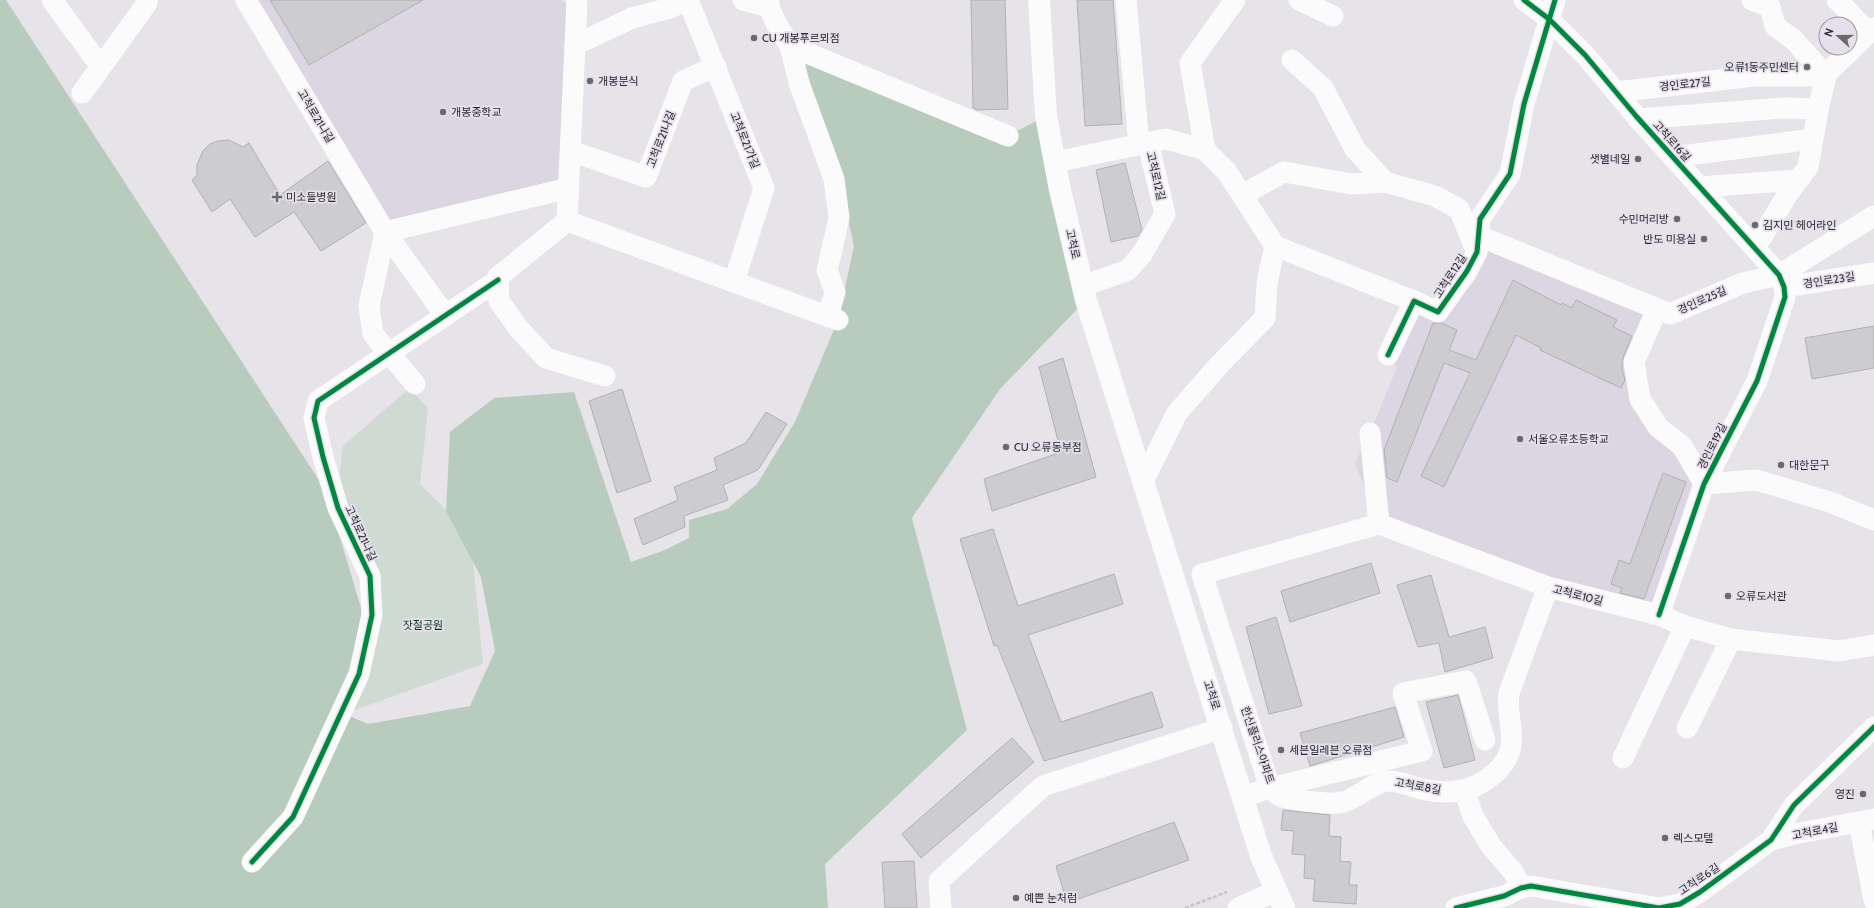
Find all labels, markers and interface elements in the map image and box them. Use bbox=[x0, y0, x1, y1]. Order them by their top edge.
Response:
north arrow bbox=[1818, 16, 1858, 56]
text: N bbox=[1821, 26, 1837, 39]
place label: CU 개봉푸르뫼점 bbox=[762, 31, 840, 45]
marker: CU 개봉푸르뫼점 bbox=[749, 33, 759, 43]
place label: 오류1동주민센터 bbox=[1725, 60, 1799, 74]
marker: 오류1동주민센터 bbox=[1802, 62, 1812, 72]
place label: 개봉분식 bbox=[598, 74, 638, 88]
street label: 경인로27길 bbox=[1659, 74, 1711, 94]
marker: 개봉분식 bbox=[585, 76, 595, 86]
street label: 고척로21나길 bbox=[295, 87, 337, 145]
place label: 개봉중학교 bbox=[451, 105, 502, 119]
marker: 개봉중학교 bbox=[438, 107, 448, 117]
street label: 고척로21나길 bbox=[644, 109, 678, 169]
street label: 고척로21가길 bbox=[727, 110, 763, 170]
street label: 고척로16길 bbox=[1650, 118, 1694, 164]
street label: 고척로12길 bbox=[1144, 150, 1168, 202]
place label: 샛별네일 bbox=[1590, 152, 1630, 166]
marker: 샛별네일 bbox=[1633, 154, 1643, 164]
place label: 미소들병원 bbox=[286, 190, 337, 204]
marker: 미소들병원 bbox=[271, 191, 283, 203]
place label: 수민머리방 bbox=[1618, 212, 1669, 226]
marker: 수민머리방 bbox=[1672, 214, 1682, 224]
place label: 김지민 헤어라인 bbox=[1763, 218, 1836, 232]
marker: 김지민 헤어라인 bbox=[1750, 220, 1760, 230]
street label: 고척로 bbox=[1063, 228, 1083, 260]
place label: 반도 미용실 bbox=[1643, 232, 1696, 246]
marker: 반도 미용실 bbox=[1699, 234, 1709, 244]
street label: 고척로12길 bbox=[1431, 251, 1469, 301]
street label: 경인로23길 bbox=[1802, 269, 1856, 291]
street label: 경인로25길 bbox=[1675, 283, 1729, 317]
street label: 경인로19길 bbox=[1694, 420, 1730, 472]
place label: 서울오류초등학교 bbox=[1528, 432, 1609, 446]
marker: 서울오류초등학교 bbox=[1515, 434, 1525, 444]
place label: CU 오류동부점 bbox=[1014, 440, 1082, 454]
marker: CU 오류동부점 bbox=[1001, 442, 1011, 452]
place label: 대한문구 bbox=[1789, 458, 1829, 472]
marker: 대한문구 bbox=[1776, 460, 1786, 470]
street label: 고척로21나길 bbox=[342, 503, 380, 563]
street label: 고척로10길 bbox=[1551, 582, 1605, 608]
place label: 오류도서관 bbox=[1736, 589, 1787, 603]
marker: 오류도서관 bbox=[1723, 591, 1733, 601]
park label: 잣절공원 bbox=[403, 618, 443, 632]
street label: 고척로 bbox=[1201, 678, 1223, 712]
street label: 한신플러스아파트 bbox=[1238, 704, 1278, 786]
place label: 세븐일레븐 오류점 bbox=[1289, 743, 1372, 757]
marker: 세븐일레븐 오류점 bbox=[1276, 745, 1286, 755]
street label: 고척로8길 bbox=[1394, 775, 1442, 797]
place label: 영진 bbox=[1835, 787, 1855, 801]
marker: 영진 bbox=[1858, 789, 1868, 799]
street label: 고척로4길 bbox=[1791, 820, 1839, 842]
place label: 렉스모텔 bbox=[1673, 831, 1713, 845]
marker: 렉스모텔 bbox=[1660, 833, 1670, 843]
street label: 고척로6길 bbox=[1676, 860, 1722, 898]
place label: 예쁜 눈처럼 bbox=[1024, 891, 1077, 905]
marker: 예쁜 눈처럼 bbox=[1011, 893, 1021, 903]

